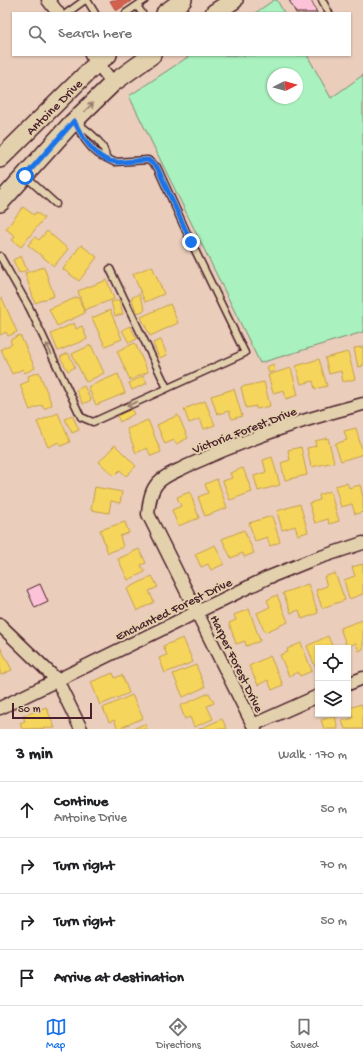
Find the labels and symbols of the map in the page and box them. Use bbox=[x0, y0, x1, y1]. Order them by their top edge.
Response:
north arrow bbox=[267, 68, 303, 104]
street label: Antoine Drive bbox=[24, 77, 87, 139]
one-way arrow bbox=[84, 102, 94, 112]
route start bbox=[16, 167, 34, 185]
route end bbox=[182, 233, 200, 251]
one-way arrow bbox=[45, 343, 52, 355]
one-way arrow bbox=[126, 401, 138, 409]
street label: Victoria Forest Drive bbox=[190, 404, 299, 458]
street label: Enchanted Forest Drive bbox=[113, 575, 235, 645]
street label: Harper Forest Drive bbox=[206, 613, 266, 715]
scale bar bbox=[12, 701, 92, 720]

